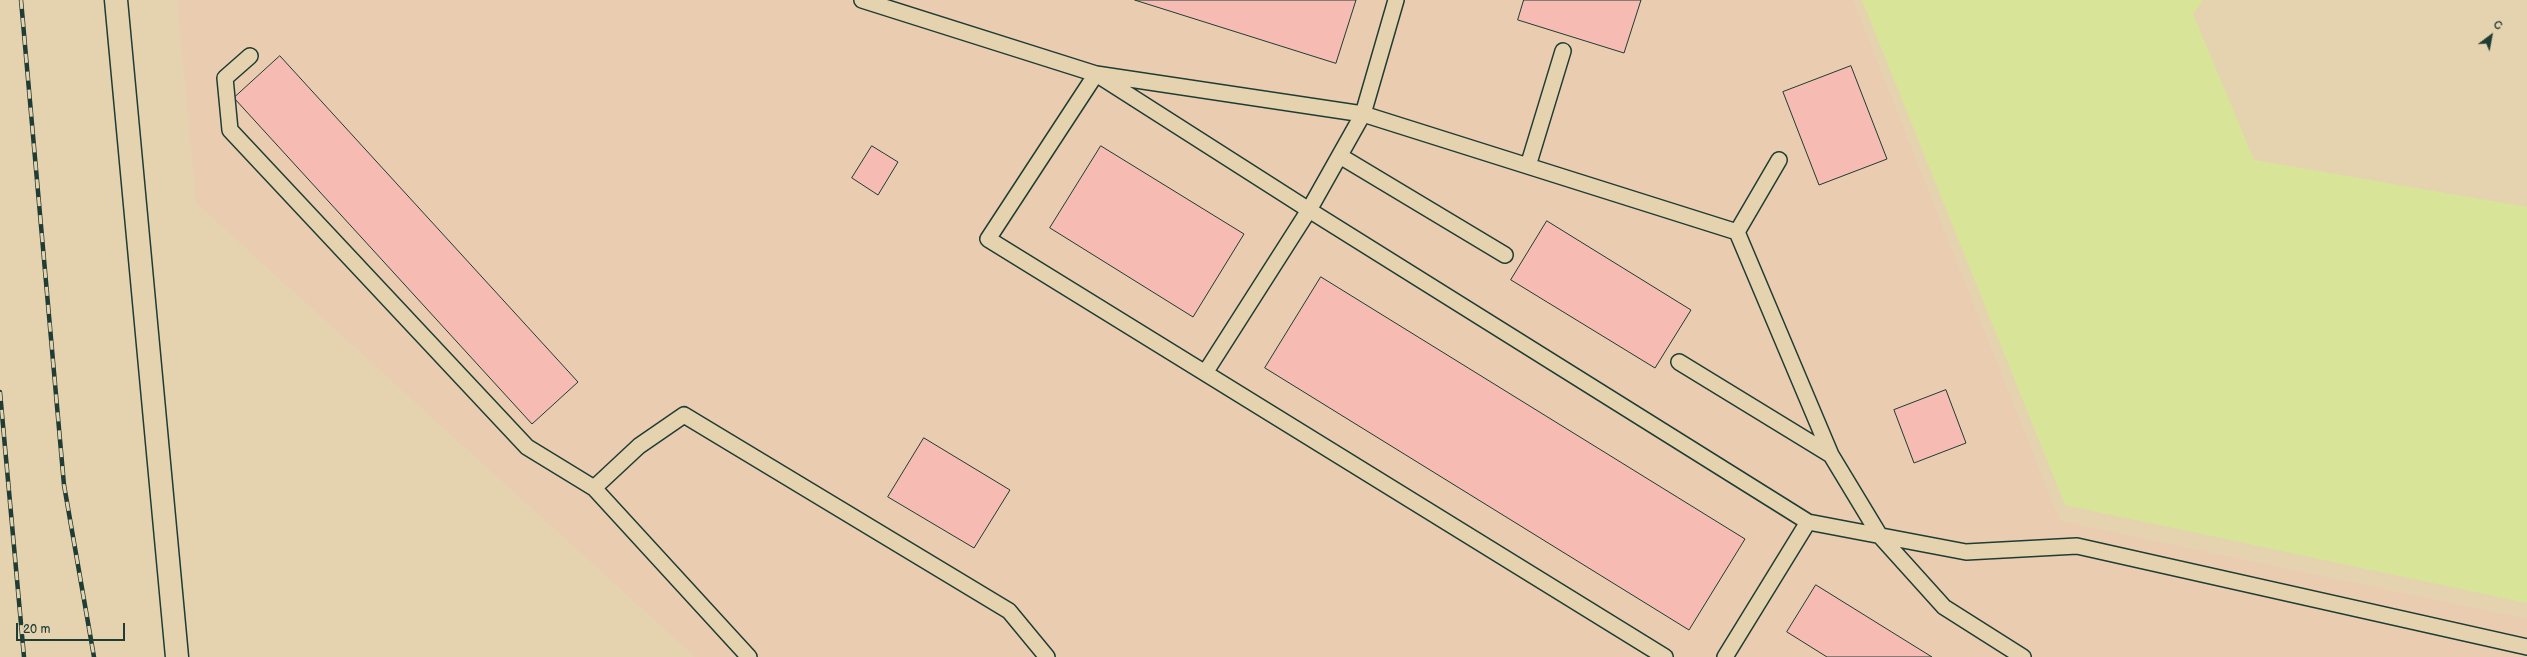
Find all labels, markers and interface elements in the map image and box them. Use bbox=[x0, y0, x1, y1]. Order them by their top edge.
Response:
north arrow bbox=[2471, 16, 2511, 56]
text: С bbox=[2491, 18, 2504, 33]
scale bar bbox=[18, 615, 127, 641]
text: 20 m bbox=[23, 622, 50, 637]

